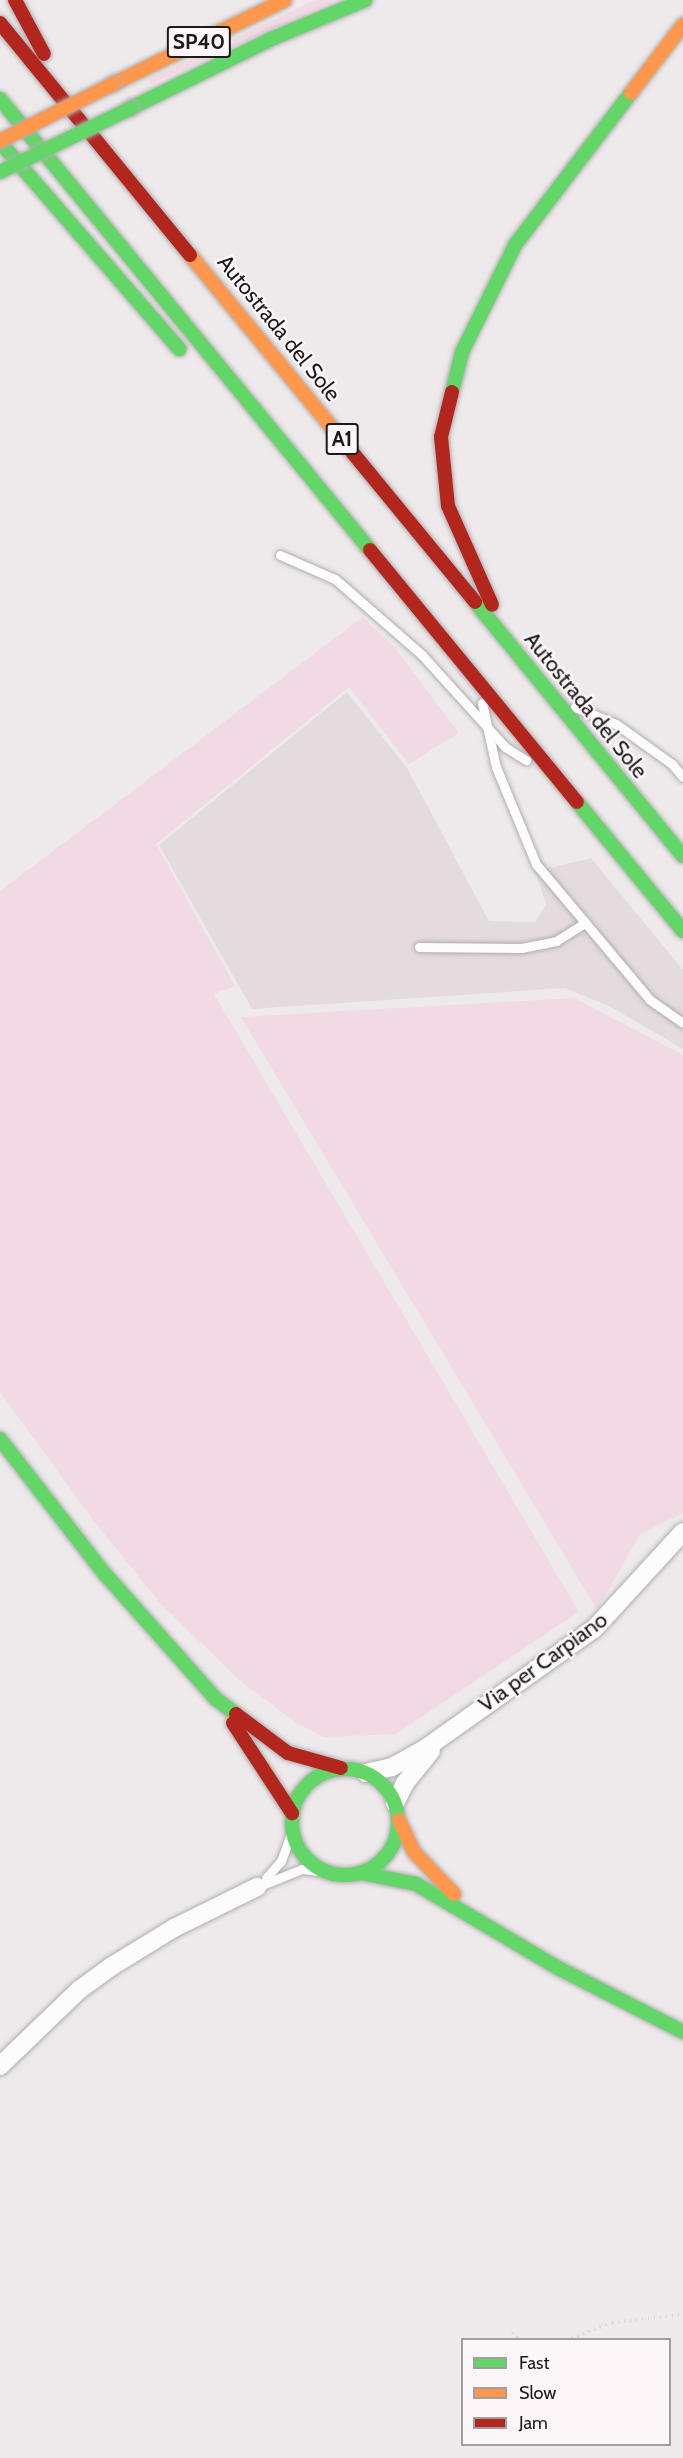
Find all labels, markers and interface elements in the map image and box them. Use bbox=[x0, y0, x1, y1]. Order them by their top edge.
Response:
road number: SP40 bbox=[166, 24, 232, 60]
street label: Autostrada del Sole bbox=[212, 249, 346, 407]
road number: A1 bbox=[326, 421, 358, 457]
street label: Autostrada del Sole bbox=[519, 626, 653, 784]
street label: Via per Carpiano bbox=[473, 1606, 613, 1718]
legend bbox=[461, 2338, 671, 2446]
text: Fast bbox=[519, 2352, 550, 2374]
text: Slow bbox=[519, 2382, 556, 2404]
text: Jam bbox=[519, 2412, 548, 2434]

